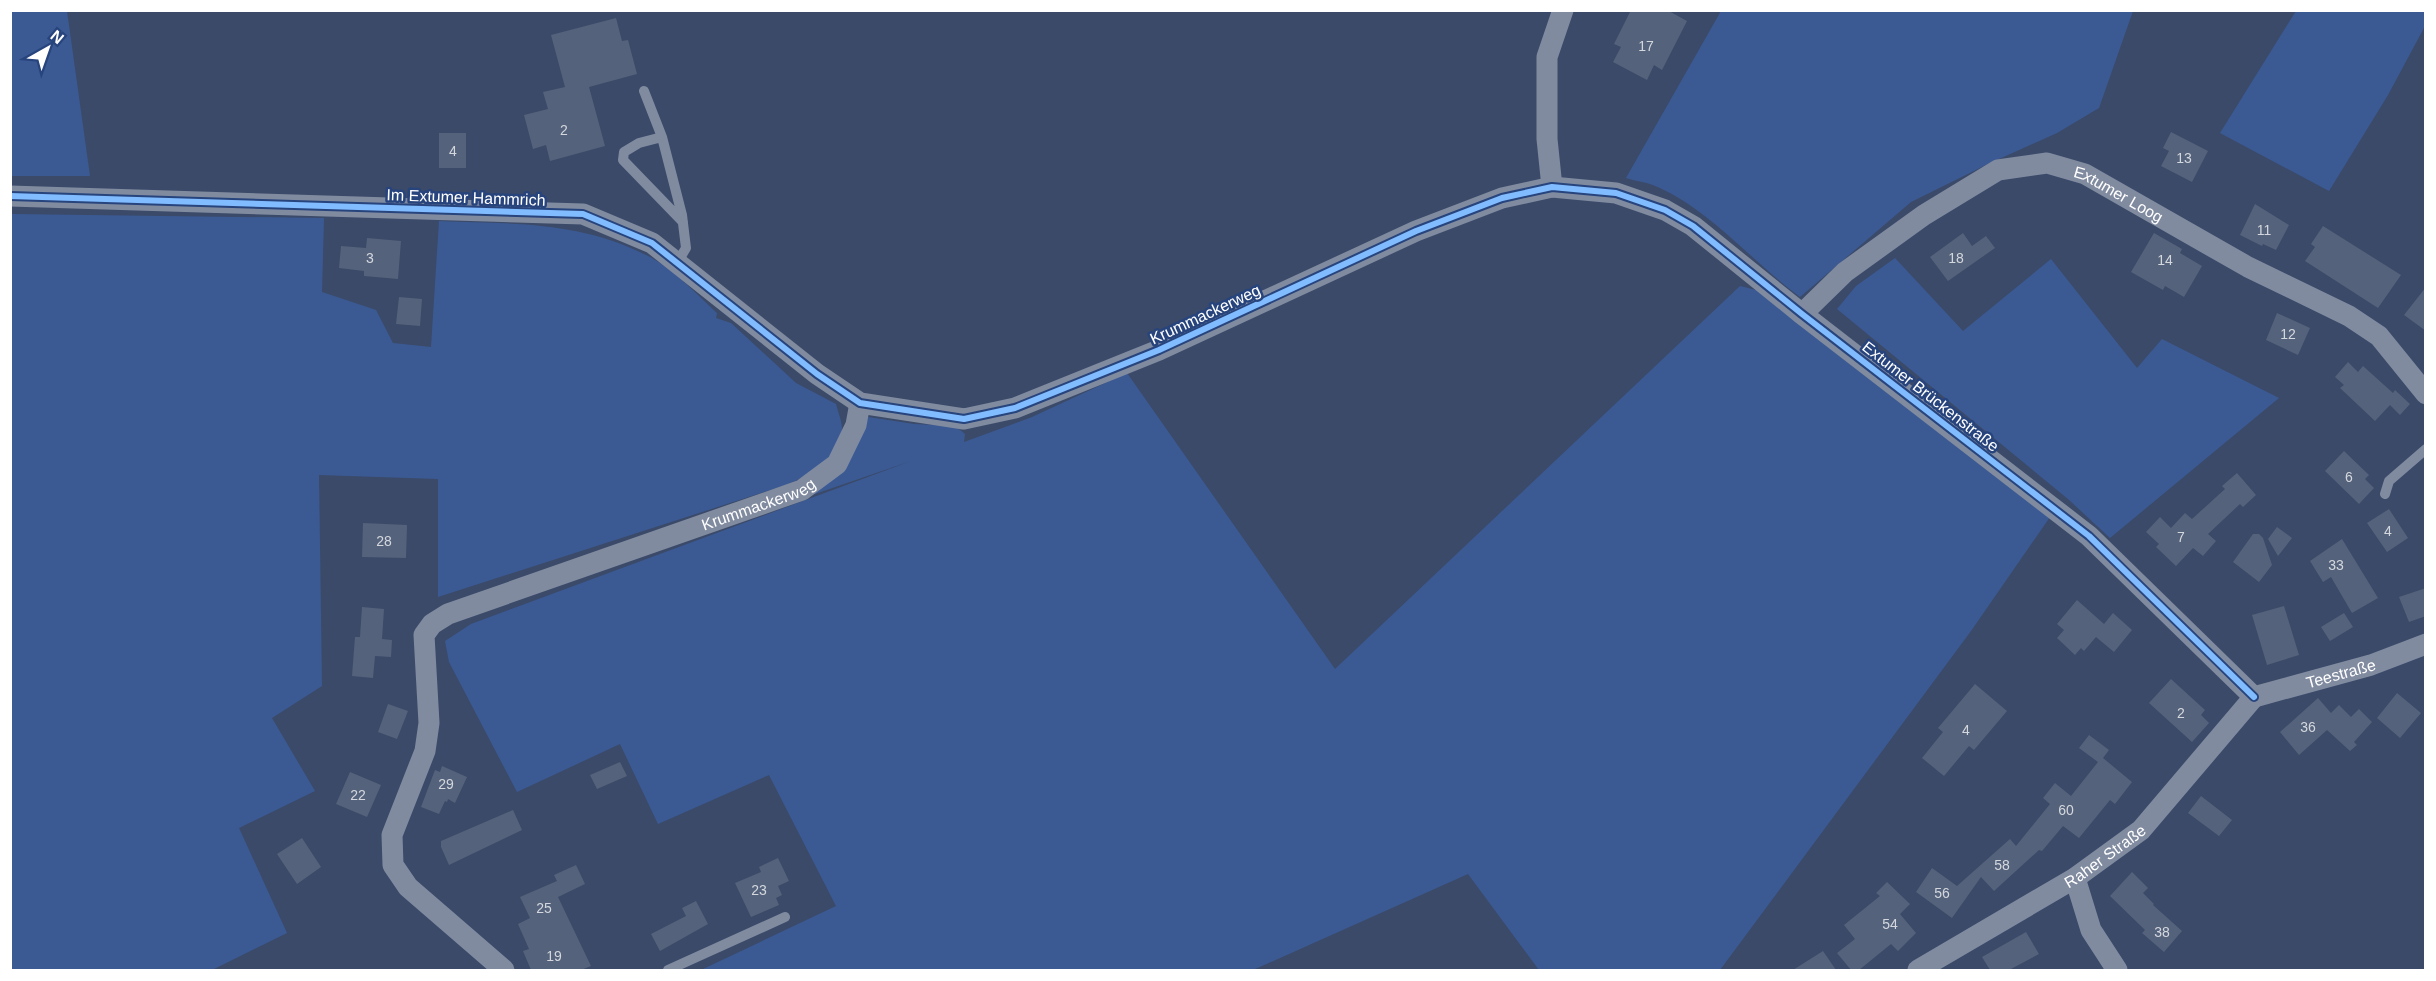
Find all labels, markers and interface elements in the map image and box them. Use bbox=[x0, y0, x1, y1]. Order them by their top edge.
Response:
north arrow bbox=[18, 18, 78, 78]
text: N bbox=[47, 27, 67, 47]
house number: 17 bbox=[1638, 38, 1654, 54]
house number: 2 bbox=[560, 122, 568, 138]
house number: 4 bbox=[449, 143, 457, 159]
house number: 13 bbox=[2176, 150, 2192, 166]
street label: Extumer Loog bbox=[2072, 163, 2166, 226]
street label: Im Extumer Hammrich bbox=[386, 186, 546, 209]
house number: 11 bbox=[2257, 222, 2271, 238]
house number: 3 bbox=[366, 250, 374, 266]
house number: 18 bbox=[1948, 250, 1964, 266]
house number: 14 bbox=[2157, 252, 2173, 268]
street label: Krummackerweg bbox=[1147, 281, 1263, 348]
house number: 12 bbox=[2280, 326, 2296, 342]
street label: Extumer Brückenstraße bbox=[1859, 338, 2002, 455]
house number: 6 bbox=[2345, 469, 2353, 485]
street label: Krummackerweg bbox=[699, 475, 819, 533]
house number: 4 bbox=[2384, 523, 2392, 539]
house number: 7 bbox=[2177, 529, 2185, 545]
house number: 28 bbox=[376, 533, 392, 549]
house number: 33 bbox=[2328, 557, 2344, 573]
street label: Teestraße bbox=[2304, 656, 2378, 691]
house number: 2 bbox=[2177, 705, 2185, 721]
house number: 36 bbox=[2300, 719, 2316, 735]
house number: 4 bbox=[1962, 722, 1970, 738]
house number: 29 bbox=[438, 776, 454, 792]
house number: 22 bbox=[350, 787, 366, 803]
house number: 60 bbox=[2058, 802, 2074, 818]
street label: Raher Straße bbox=[2061, 821, 2149, 891]
house number: 58 bbox=[1994, 857, 2010, 873]
house number: 23 bbox=[751, 882, 767, 898]
house number: 56 bbox=[1934, 885, 1950, 901]
house number: 25 bbox=[536, 900, 552, 916]
house number: 54 bbox=[1882, 916, 1898, 932]
house number: 38 bbox=[2154, 924, 2170, 940]
house number: 19 bbox=[546, 948, 562, 964]

